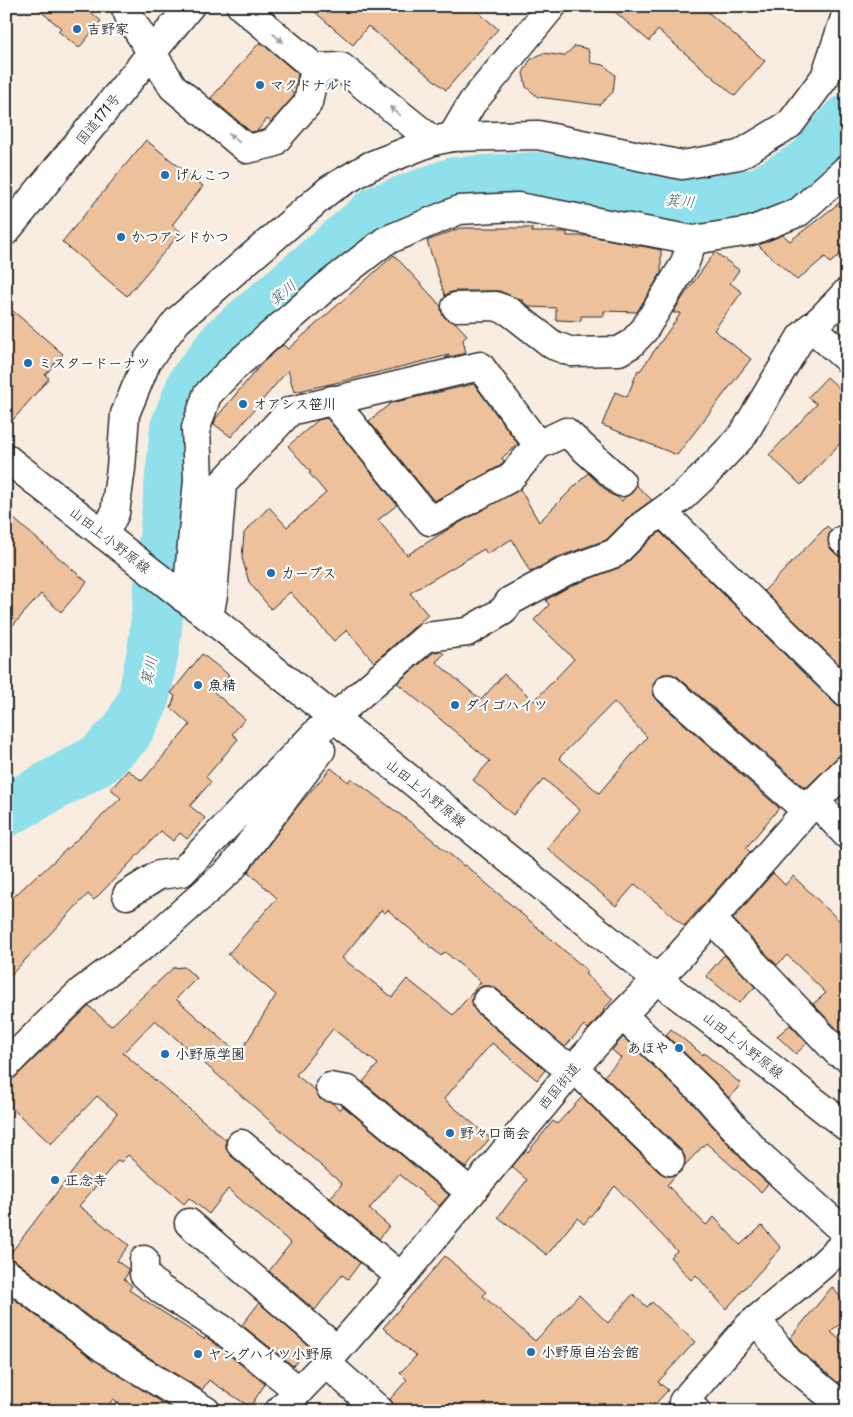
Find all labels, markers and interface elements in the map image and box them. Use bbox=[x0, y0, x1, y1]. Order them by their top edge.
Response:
place label: 吉野家 bbox=[87, 18, 129, 39]
marker: 吉野家 bbox=[71, 23, 83, 35]
one-way arrow bbox=[272, 32, 285, 43]
place label: マクドナルド bbox=[270, 74, 353, 95]
marker: マクドナルド bbox=[254, 79, 266, 91]
street label: 国道171号 bbox=[70, 88, 125, 149]
one-way arrow bbox=[389, 105, 402, 116]
one-way arrow bbox=[228, 132, 241, 143]
place label: げんこつ bbox=[175, 164, 231, 185]
marker: げんこつ bbox=[159, 169, 171, 181]
water label: 箕川 bbox=[664, 187, 696, 213]
place label: かつアンドかつ bbox=[131, 226, 229, 247]
marker: かつアンドかつ bbox=[115, 231, 127, 243]
water label: 箕川 bbox=[263, 273, 301, 310]
place label: ミスタードーナツ bbox=[38, 352, 150, 373]
marker: ミスタードーナツ bbox=[22, 357, 34, 369]
place label: オアシス笹川 bbox=[253, 393, 337, 414]
marker: オアシス笹川 bbox=[237, 398, 249, 410]
street label: 山田上小野原線 bbox=[65, 501, 155, 578]
place label: カーブス bbox=[281, 562, 336, 583]
marker: カーブス bbox=[265, 567, 277, 579]
water label: 箕川 bbox=[133, 654, 162, 688]
place label: 魚精 bbox=[208, 674, 236, 695]
marker: 魚精 bbox=[192, 679, 204, 691]
place label: ダイゴハイツ bbox=[465, 694, 548, 715]
marker: ダイゴハイツ bbox=[449, 699, 461, 711]
street label: 山田上小野原線 bbox=[382, 754, 471, 832]
street label: 山田上小野原線 bbox=[698, 1006, 788, 1083]
place label: あほや bbox=[627, 1037, 669, 1058]
marker: あほや bbox=[673, 1042, 685, 1054]
place label: 小野原学園 bbox=[175, 1043, 245, 1064]
marker: 小野原学園 bbox=[159, 1048, 171, 1060]
street label: 西国街道 bbox=[533, 1057, 585, 1114]
place label: 野々口商会 bbox=[460, 1122, 530, 1143]
marker: 野々口商会 bbox=[444, 1127, 456, 1139]
place label: 正念寺 bbox=[65, 1169, 107, 1190]
marker: 正念寺 bbox=[49, 1174, 61, 1186]
place label: 小野原自治会館 bbox=[541, 1341, 639, 1362]
place label: ヤングハイツ小野原 bbox=[208, 1343, 333, 1364]
marker: 小野原自治会館 bbox=[525, 1346, 537, 1358]
marker: ヤングハイツ小野原 bbox=[192, 1348, 204, 1360]

